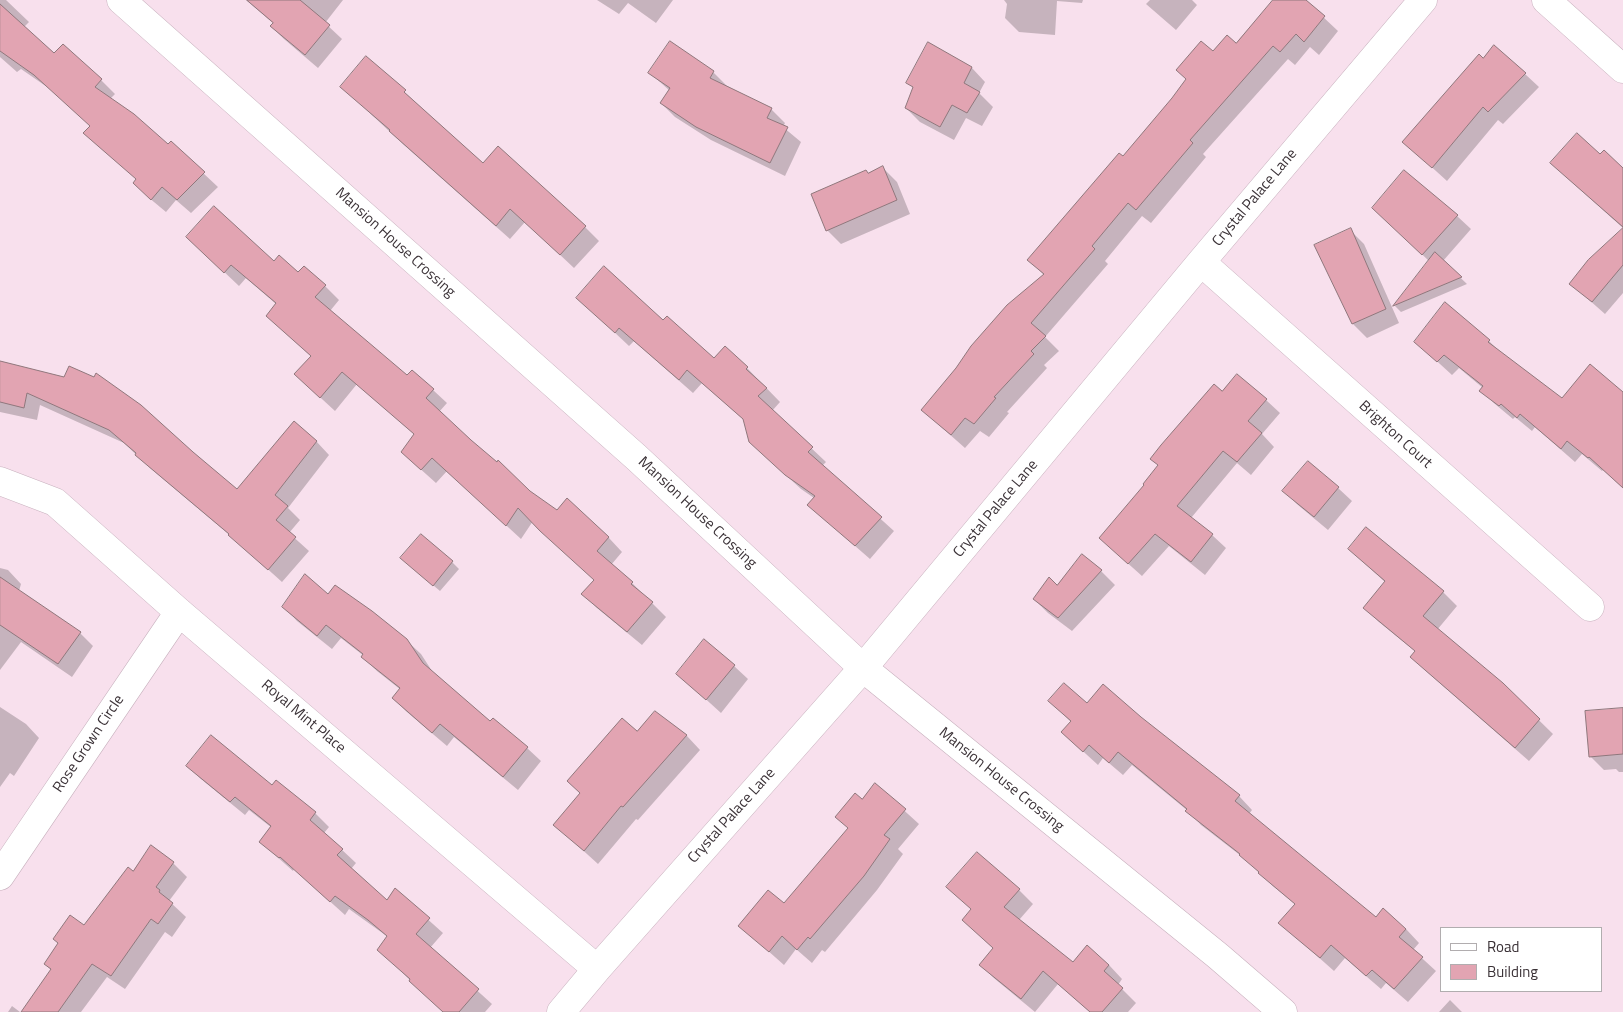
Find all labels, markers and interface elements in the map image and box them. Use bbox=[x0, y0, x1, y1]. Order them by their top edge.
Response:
street label: Crystal Palace Lane bbox=[1209, 146, 1301, 250]
street label: Mansion House Crossing bbox=[331, 184, 459, 302]
street label: Brighton Court bbox=[1355, 397, 1435, 473]
street label: Mansion House Crossing bbox=[634, 453, 760, 573]
street label: Crystal Palace Lane bbox=[950, 457, 1042, 561]
street label: Royal Mint Place bbox=[257, 676, 349, 758]
street label: Rose Grown Circle bbox=[50, 692, 128, 796]
street label: Mansion House Crossing bbox=[935, 724, 1067, 836]
street label: Crystal Palace Lane bbox=[685, 765, 779, 867]
legend bbox=[1440, 927, 1603, 992]
text: Road bbox=[1487, 935, 1519, 958]
text: Building bbox=[1487, 960, 1538, 983]

